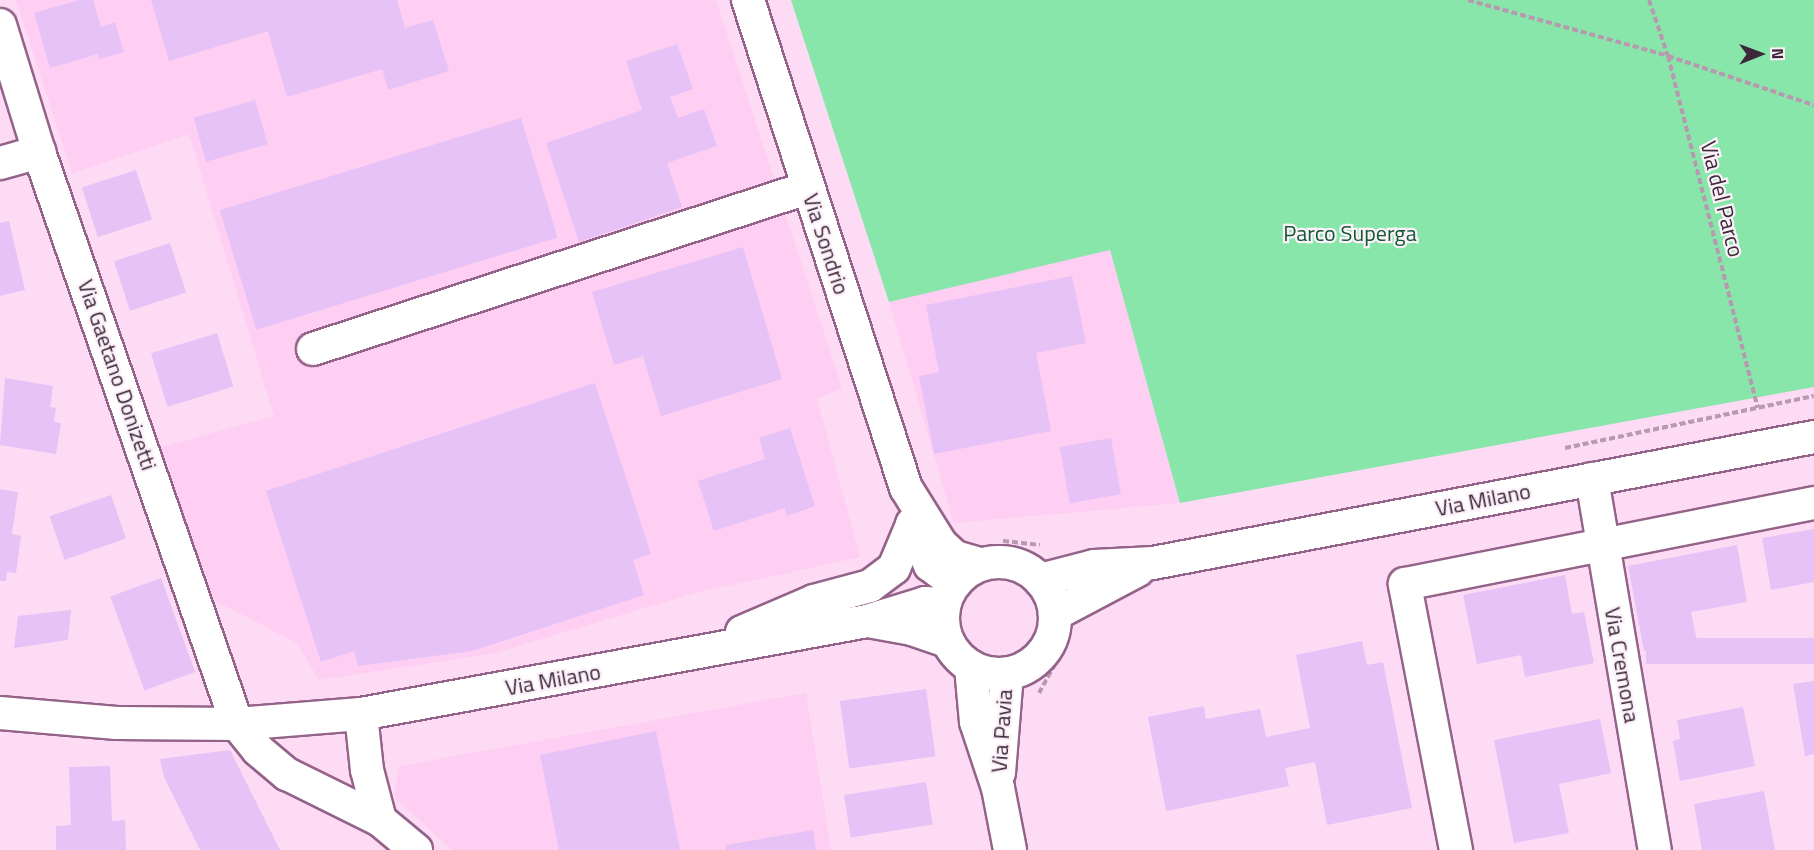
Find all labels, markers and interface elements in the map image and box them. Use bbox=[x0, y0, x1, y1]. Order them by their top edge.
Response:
north arrow bbox=[1730, 24, 1790, 84]
text: N bbox=[1766, 48, 1790, 59]
street label: Via del Parco bbox=[1695, 138, 1749, 260]
street label: Via Sondrio bbox=[797, 190, 855, 298]
park label: Parco Superga bbox=[1283, 221, 1417, 247]
street label: Via Gaetano Donizetti bbox=[72, 276, 162, 474]
street label: Via Milano bbox=[1433, 478, 1533, 522]
street label: Via Cremona bbox=[1599, 605, 1645, 725]
street label: Via Milano bbox=[503, 659, 603, 701]
street label: Via Pavia bbox=[986, 688, 1018, 774]

